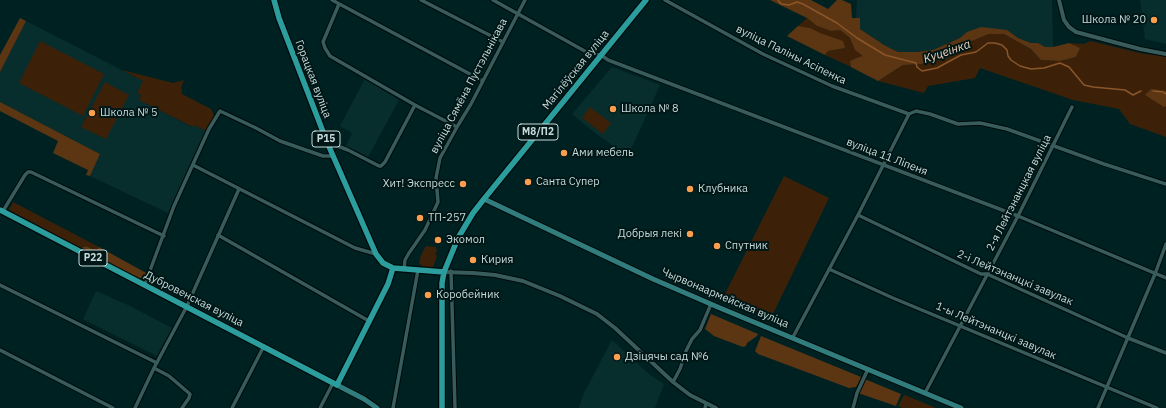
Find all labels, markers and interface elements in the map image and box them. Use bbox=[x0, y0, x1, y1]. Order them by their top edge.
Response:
place label: Школа № 20 bbox=[1082, 13, 1146, 27]
marker: Школа № 20 bbox=[1149, 15, 1159, 25]
street label: вуліца Сямёна Пустэльнікава bbox=[428, 16, 510, 156]
street label: вуліца Паліны Асіпенка bbox=[734, 23, 848, 87]
street label: Магілёўская вуліца bbox=[540, 28, 612, 112]
water label: Куцеінка bbox=[922, 37, 972, 67]
street label: Горацкая вуліца bbox=[292, 38, 334, 120]
place label: Школа № 8 bbox=[621, 102, 679, 116]
marker: Школа № 8 bbox=[608, 104, 618, 114]
place label: Школа № 5 bbox=[100, 106, 158, 120]
marker: Школа № 5 bbox=[87, 108, 97, 118]
road number: М8/П2 bbox=[518, 124, 558, 140]
road number: Р15 bbox=[312, 131, 340, 147]
street label: 2-я Лейтэнанцкая вуліца bbox=[984, 133, 1054, 253]
street label: вуліца 11 Ліпеня bbox=[844, 135, 930, 179]
place label: Ами мебель bbox=[572, 146, 634, 160]
marker: Ами мебель bbox=[559, 148, 569, 158]
place label: Санта Супер bbox=[536, 175, 600, 189]
place label: Хит! Экспресс bbox=[383, 177, 455, 191]
marker: Санта Супер bbox=[523, 177, 533, 187]
marker: Хит! Экспресс bbox=[458, 179, 468, 189]
place label: Клубника bbox=[698, 182, 748, 196]
marker: Клубника bbox=[685, 184, 695, 194]
place label: ТП-257 bbox=[428, 211, 466, 225]
marker: ТП-257 bbox=[415, 213, 425, 223]
place label: Добрыя лекі bbox=[618, 227, 682, 241]
marker: Добрыя лекі bbox=[685, 229, 695, 239]
place label: Экомол bbox=[446, 233, 485, 247]
marker: Экомол bbox=[433, 235, 443, 245]
place label: Спутник bbox=[725, 239, 768, 253]
marker: Спутник bbox=[712, 241, 722, 251]
street label: 2-і Лейтэнанцкі завулак bbox=[955, 248, 1075, 308]
road number: Р22 bbox=[79, 250, 107, 266]
place label: Кирия bbox=[481, 253, 513, 267]
marker: Кирия bbox=[468, 255, 478, 265]
street label: Чырвонаармейская вуліца bbox=[659, 265, 791, 331]
street label: Дубровенская вуліца bbox=[142, 268, 246, 330]
place label: Коробейник bbox=[436, 288, 499, 302]
marker: Коробейник bbox=[423, 290, 433, 300]
street label: 1-ы Лейтэнанцкі завулак bbox=[934, 300, 1058, 362]
place label: Дзіцячы сад №6 bbox=[625, 350, 709, 364]
marker: Дзіцячы сад №6 bbox=[612, 352, 622, 362]

